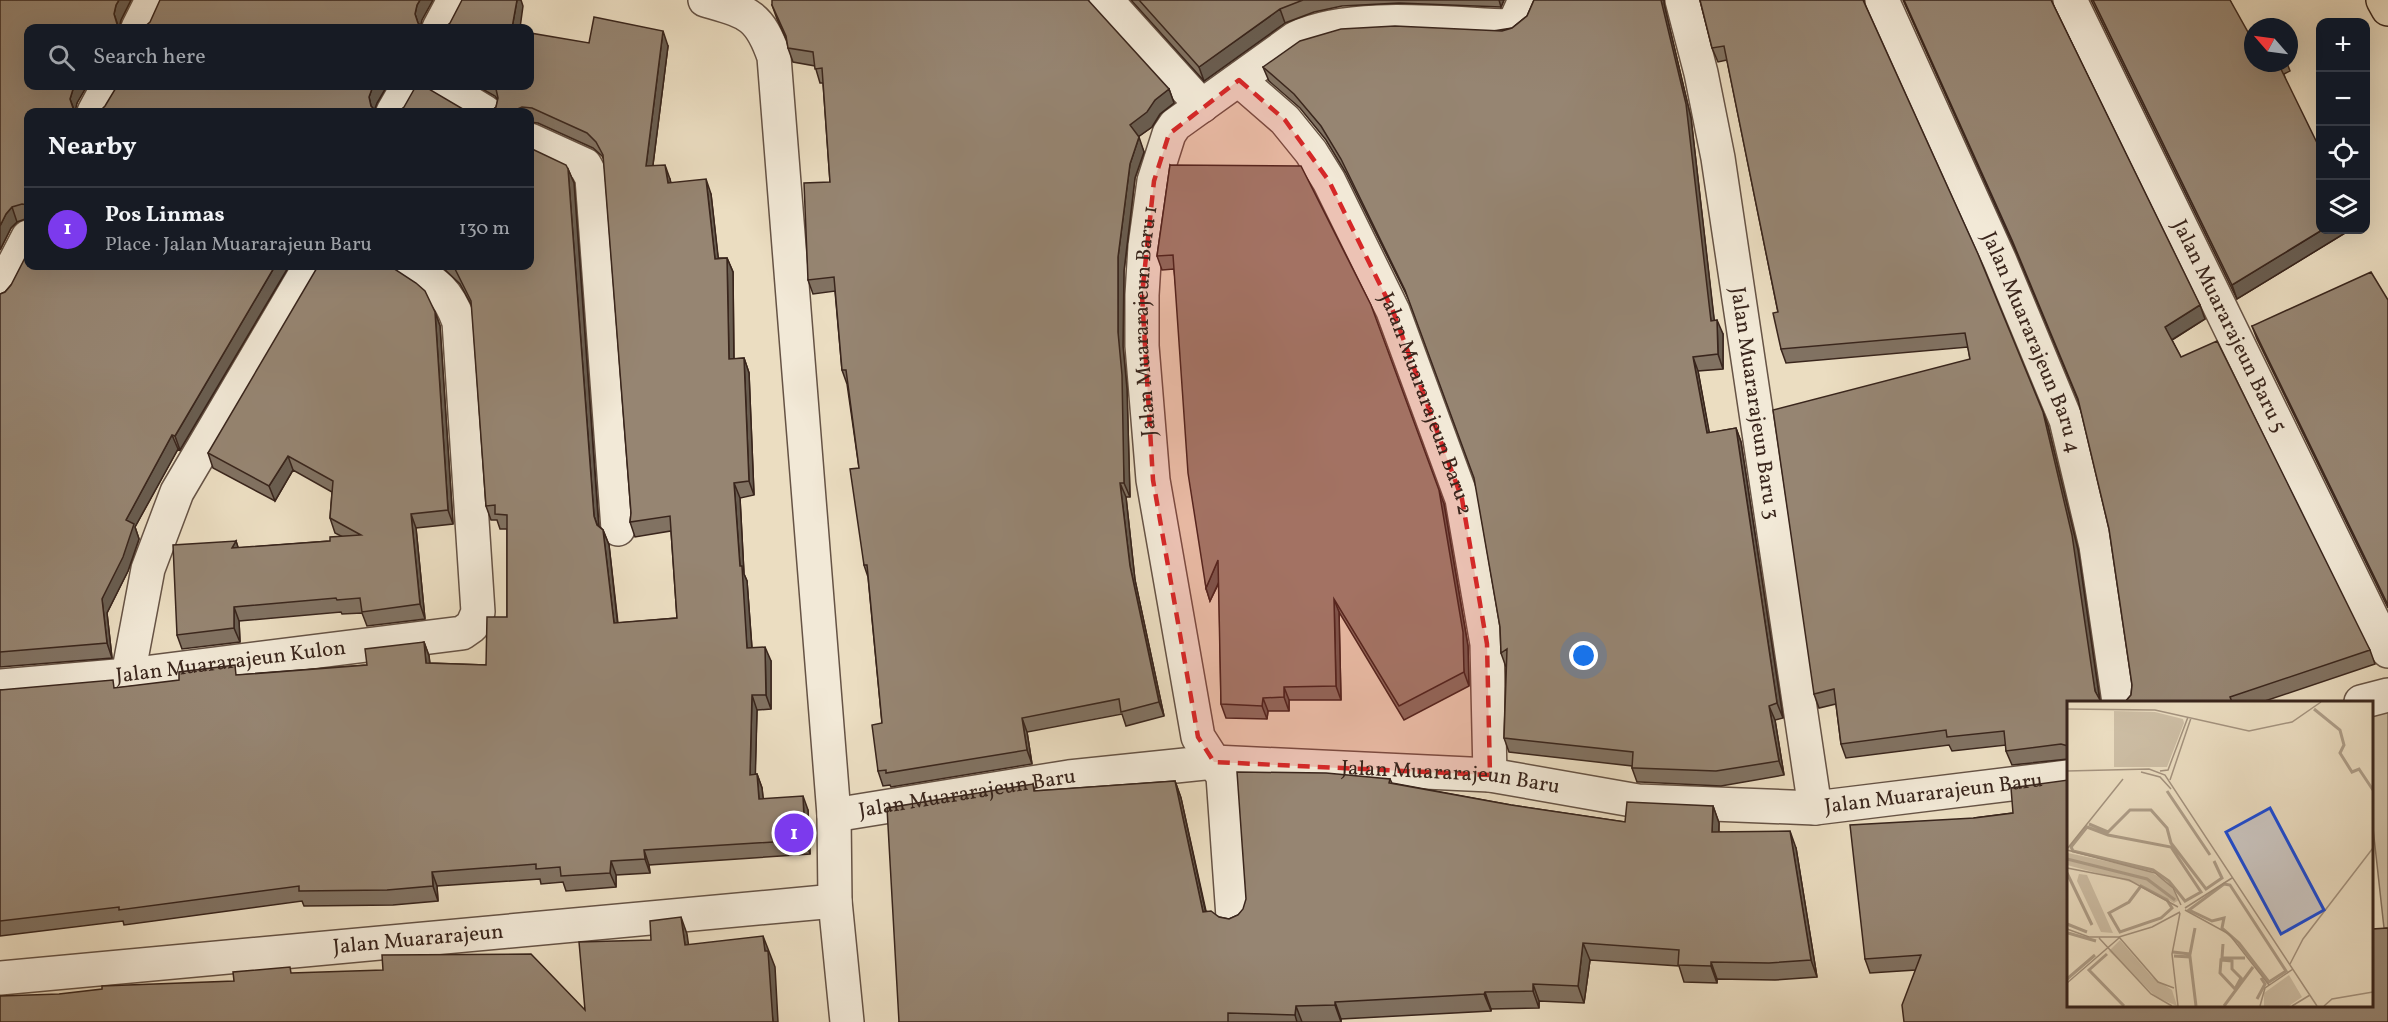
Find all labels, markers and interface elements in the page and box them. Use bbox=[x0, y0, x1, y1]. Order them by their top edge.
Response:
north arrow bbox=[2244, 18, 2298, 72]
map controls bbox=[2316, 18, 2370, 234]
button: + bbox=[2316, 18, 2370, 72]
search box bbox=[24, 24, 534, 90]
icon: search bbox=[45, 41, 78, 74]
text: Search here bbox=[93, 42, 206, 73]
button: − bbox=[2316, 72, 2370, 126]
button: locate bbox=[2316, 126, 2370, 180]
text: Nearby bbox=[48, 129, 137, 165]
button: layers bbox=[2316, 180, 2370, 234]
text: Pos Linmas bbox=[105, 200, 225, 231]
street label: Jalan Muararajeun Baru 1 bbox=[1127, 204, 1165, 438]
text: 1 bbox=[63, 215, 72, 243]
text: 130 m bbox=[459, 215, 510, 243]
street label: Jalan Muararajeun Baru 5 bbox=[2165, 215, 2294, 438]
street label: Jalan Muararajeun Baru 4 bbox=[1974, 227, 2088, 456]
text: Place · Jalan Muararajeun Baru bbox=[105, 231, 372, 259]
street label: Jalan Muararajeun Baru 3 bbox=[1723, 285, 1786, 521]
street label: Jalan Muararajeun Baru 2 bbox=[1372, 288, 1479, 517]
street label: Jalan Muararajeun Kulon bbox=[115, 633, 347, 690]
your location bbox=[1569, 641, 1598, 670]
inset map bbox=[2067, 701, 2373, 1007]
street label: Jalan Muararajeun Baru bbox=[1341, 754, 1562, 802]
street label: Jalan Muararajeun Baru bbox=[857, 762, 1077, 825]
street label: Jalan Muararajeun Baru bbox=[1823, 766, 2044, 821]
pin: 1 bbox=[774, 810, 814, 856]
street label: Jalan Muararajeun bbox=[332, 917, 505, 962]

